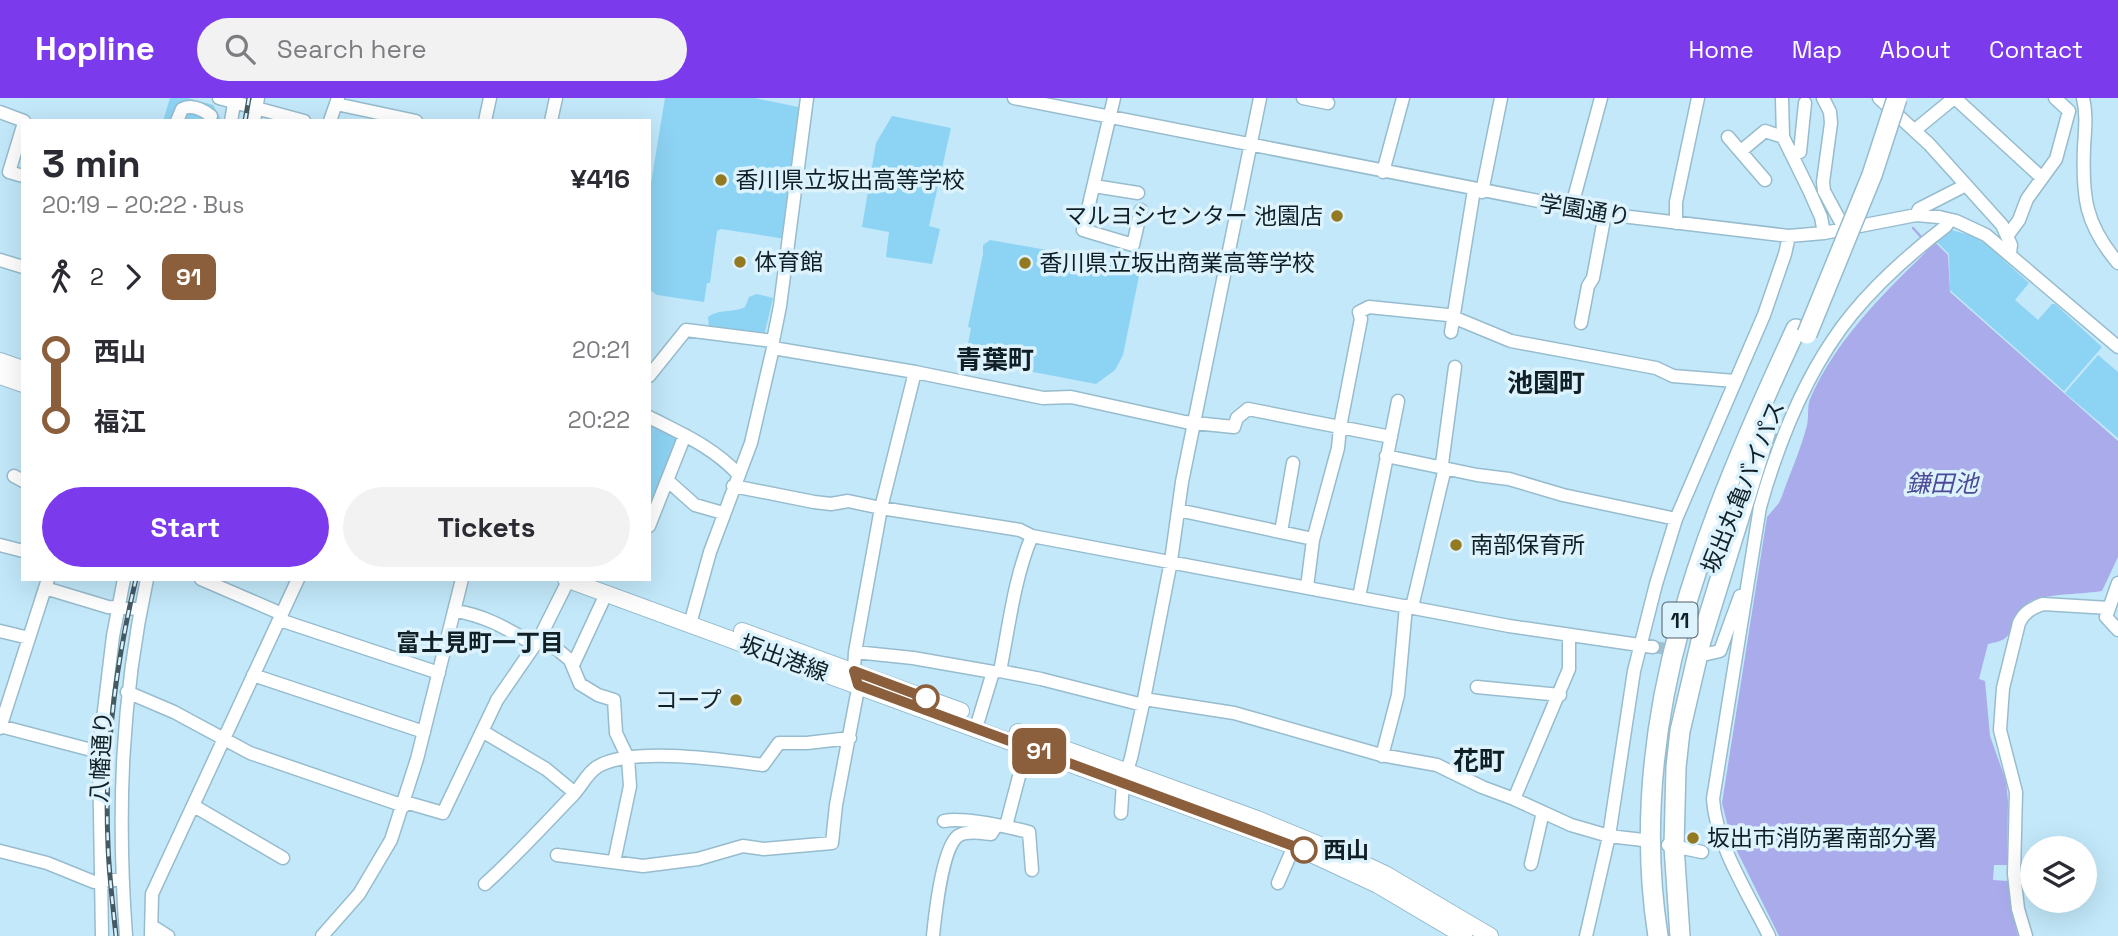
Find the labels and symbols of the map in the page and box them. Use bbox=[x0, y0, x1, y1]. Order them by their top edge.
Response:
place label: 香川県立坂出高等学校 bbox=[735, 165, 965, 195]
marker: 香川県立坂出高等学校 bbox=[713, 172, 729, 188]
street label: 学園通り bbox=[1537, 188, 1633, 232]
place label: マルヨシセンター 池園店 bbox=[1064, 201, 1323, 231]
marker: マルヨシセンター 池園店 bbox=[1329, 208, 1345, 224]
place label: 体育館 bbox=[754, 247, 823, 277]
place label: 香川県立坂出商業高等学校 bbox=[1039, 248, 1315, 278]
marker: 体育館 bbox=[732, 254, 748, 270]
marker: 香川県立坂出商業高等学校 bbox=[1017, 255, 1033, 271]
district label: 青葉町 bbox=[956, 343, 1034, 377]
district label: 池園町 bbox=[1507, 366, 1585, 400]
street label: 坂出丸亀バイパス bbox=[1695, 396, 1791, 578]
water label: 鎌田池 bbox=[1906, 468, 1980, 499]
place label: 南部保育所 bbox=[1470, 530, 1585, 560]
marker: 南部保育所 bbox=[1448, 537, 1464, 553]
road number: 11 bbox=[1662, 602, 1698, 638]
district label: 富士見町一丁目 bbox=[396, 627, 564, 658]
street label: 坂出港線 bbox=[736, 628, 832, 688]
place label: コープ bbox=[654, 685, 722, 715]
unlabelled marker bbox=[913, 685, 939, 711]
marker: コープ bbox=[728, 692, 744, 708]
street label: 八幡通り bbox=[84, 710, 118, 804]
line badge: 91 bbox=[1007, 728, 1070, 774]
district label: 花町 bbox=[1453, 744, 1505, 778]
place label: 坂出市消防署南部分署 bbox=[1707, 823, 1937, 853]
marker: 坂出市消防署南部分署 bbox=[1685, 830, 1701, 846]
place label: 西山 bbox=[1323, 835, 1369, 865]
marker: 西山 bbox=[1291, 837, 1317, 863]

